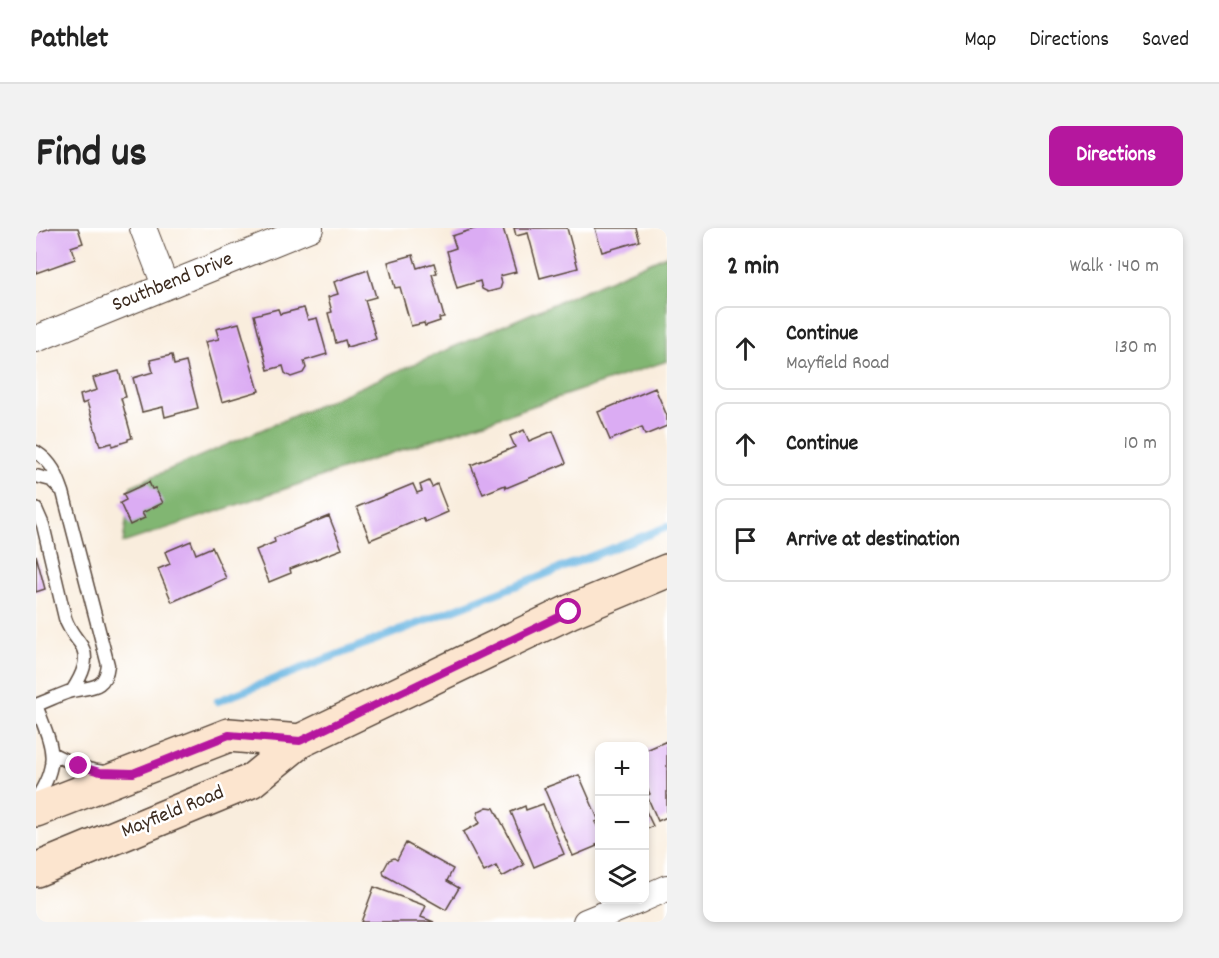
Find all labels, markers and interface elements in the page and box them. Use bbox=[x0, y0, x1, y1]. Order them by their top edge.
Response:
text: Pathlet bbox=[30, 21, 108, 61]
text: Map bbox=[965, 26, 996, 56]
text: Directions bbox=[1029, 26, 1109, 56]
text: Saved bbox=[1142, 26, 1189, 56]
text: Find us bbox=[36, 126, 147, 186]
button: Directions bbox=[1049, 126, 1183, 186]
street label: Southbend Drive bbox=[108, 245, 238, 321]
text: 2 min bbox=[727, 249, 779, 286]
text: Walk · 140 m bbox=[1070, 253, 1159, 281]
text: Continue bbox=[786, 319, 858, 350]
icon: ahead bbox=[729, 332, 762, 365]
text: 130 m bbox=[1115, 334, 1157, 362]
text: Mayfield Road bbox=[786, 350, 889, 378]
icon: ahead bbox=[729, 428, 762, 461]
text: Continue bbox=[786, 429, 858, 460]
text: 10 m bbox=[1123, 430, 1157, 458]
icon: arrive bbox=[729, 524, 762, 557]
text: Arrive at destination bbox=[786, 525, 960, 556]
route start bbox=[555, 598, 581, 624]
map controls bbox=[595, 742, 649, 904]
button: + bbox=[595, 742, 649, 796]
route end bbox=[65, 752, 91, 778]
street label: Mayfield Road bbox=[117, 779, 229, 847]
button: − bbox=[595, 796, 649, 850]
button: layers bbox=[595, 850, 649, 904]

